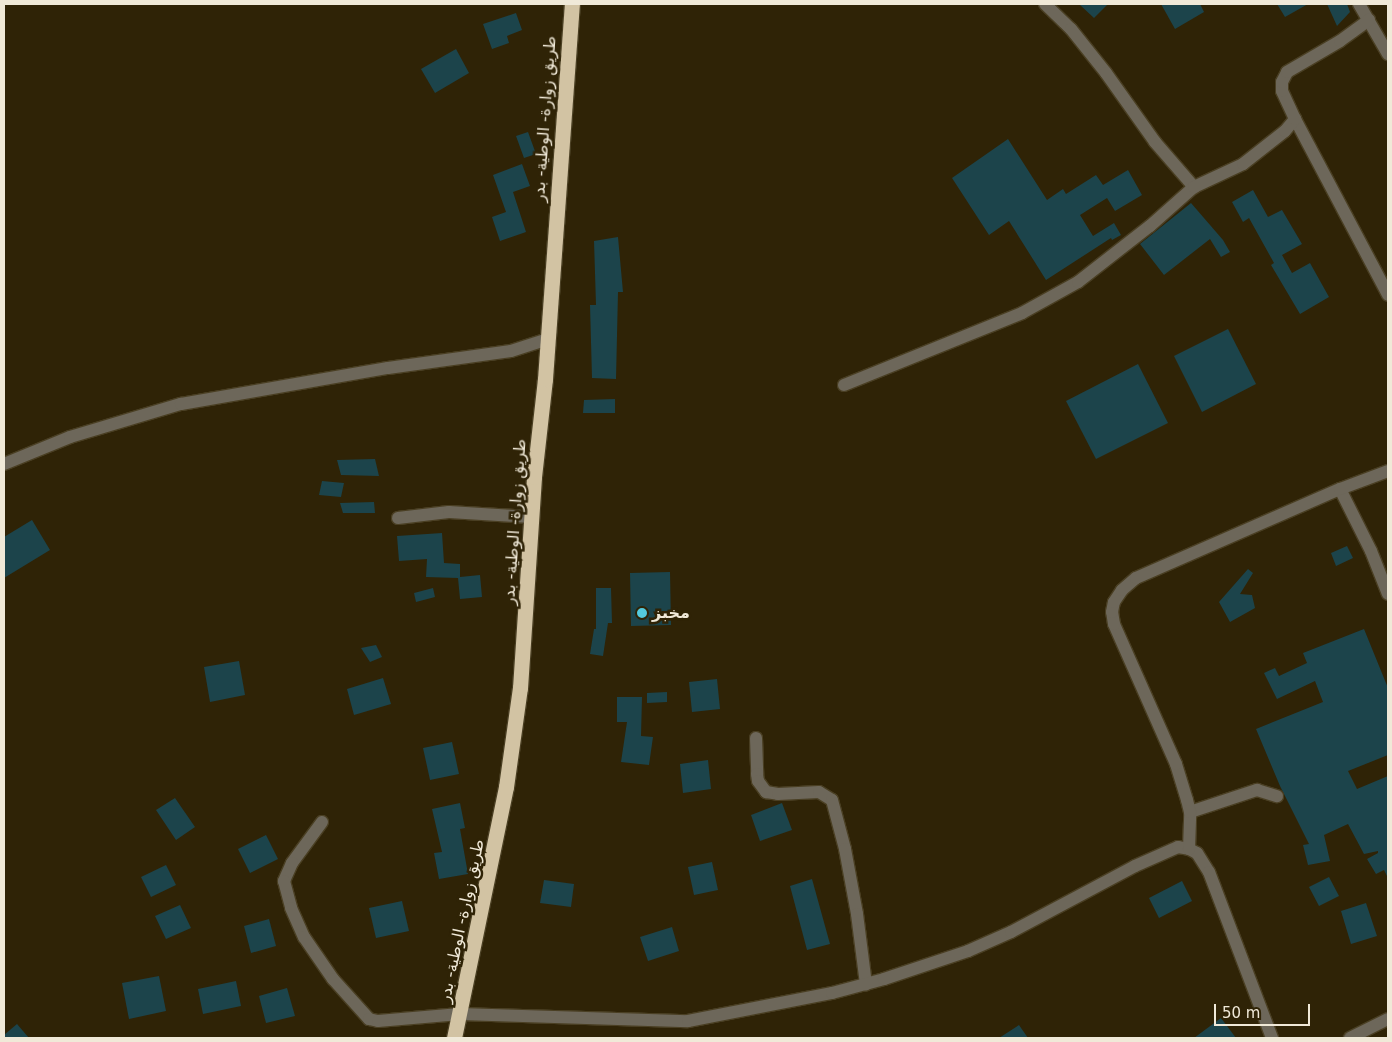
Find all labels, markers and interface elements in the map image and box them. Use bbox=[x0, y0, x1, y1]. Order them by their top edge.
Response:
street label: طريق زوارة- الوطية- بدر bbox=[530, 35, 560, 203]
street label: طريق زوارة- الوطية- بدر bbox=[500, 438, 530, 606]
place label: مخبز bbox=[652, 603, 690, 623]
marker: مخبز bbox=[636, 607, 648, 619]
street label: طريق زوارة- الوطية- بدر bbox=[435, 838, 489, 1004]
scale bar bbox=[1217, 994, 1313, 1026]
text: 50 m bbox=[1222, 1004, 1260, 1022]

